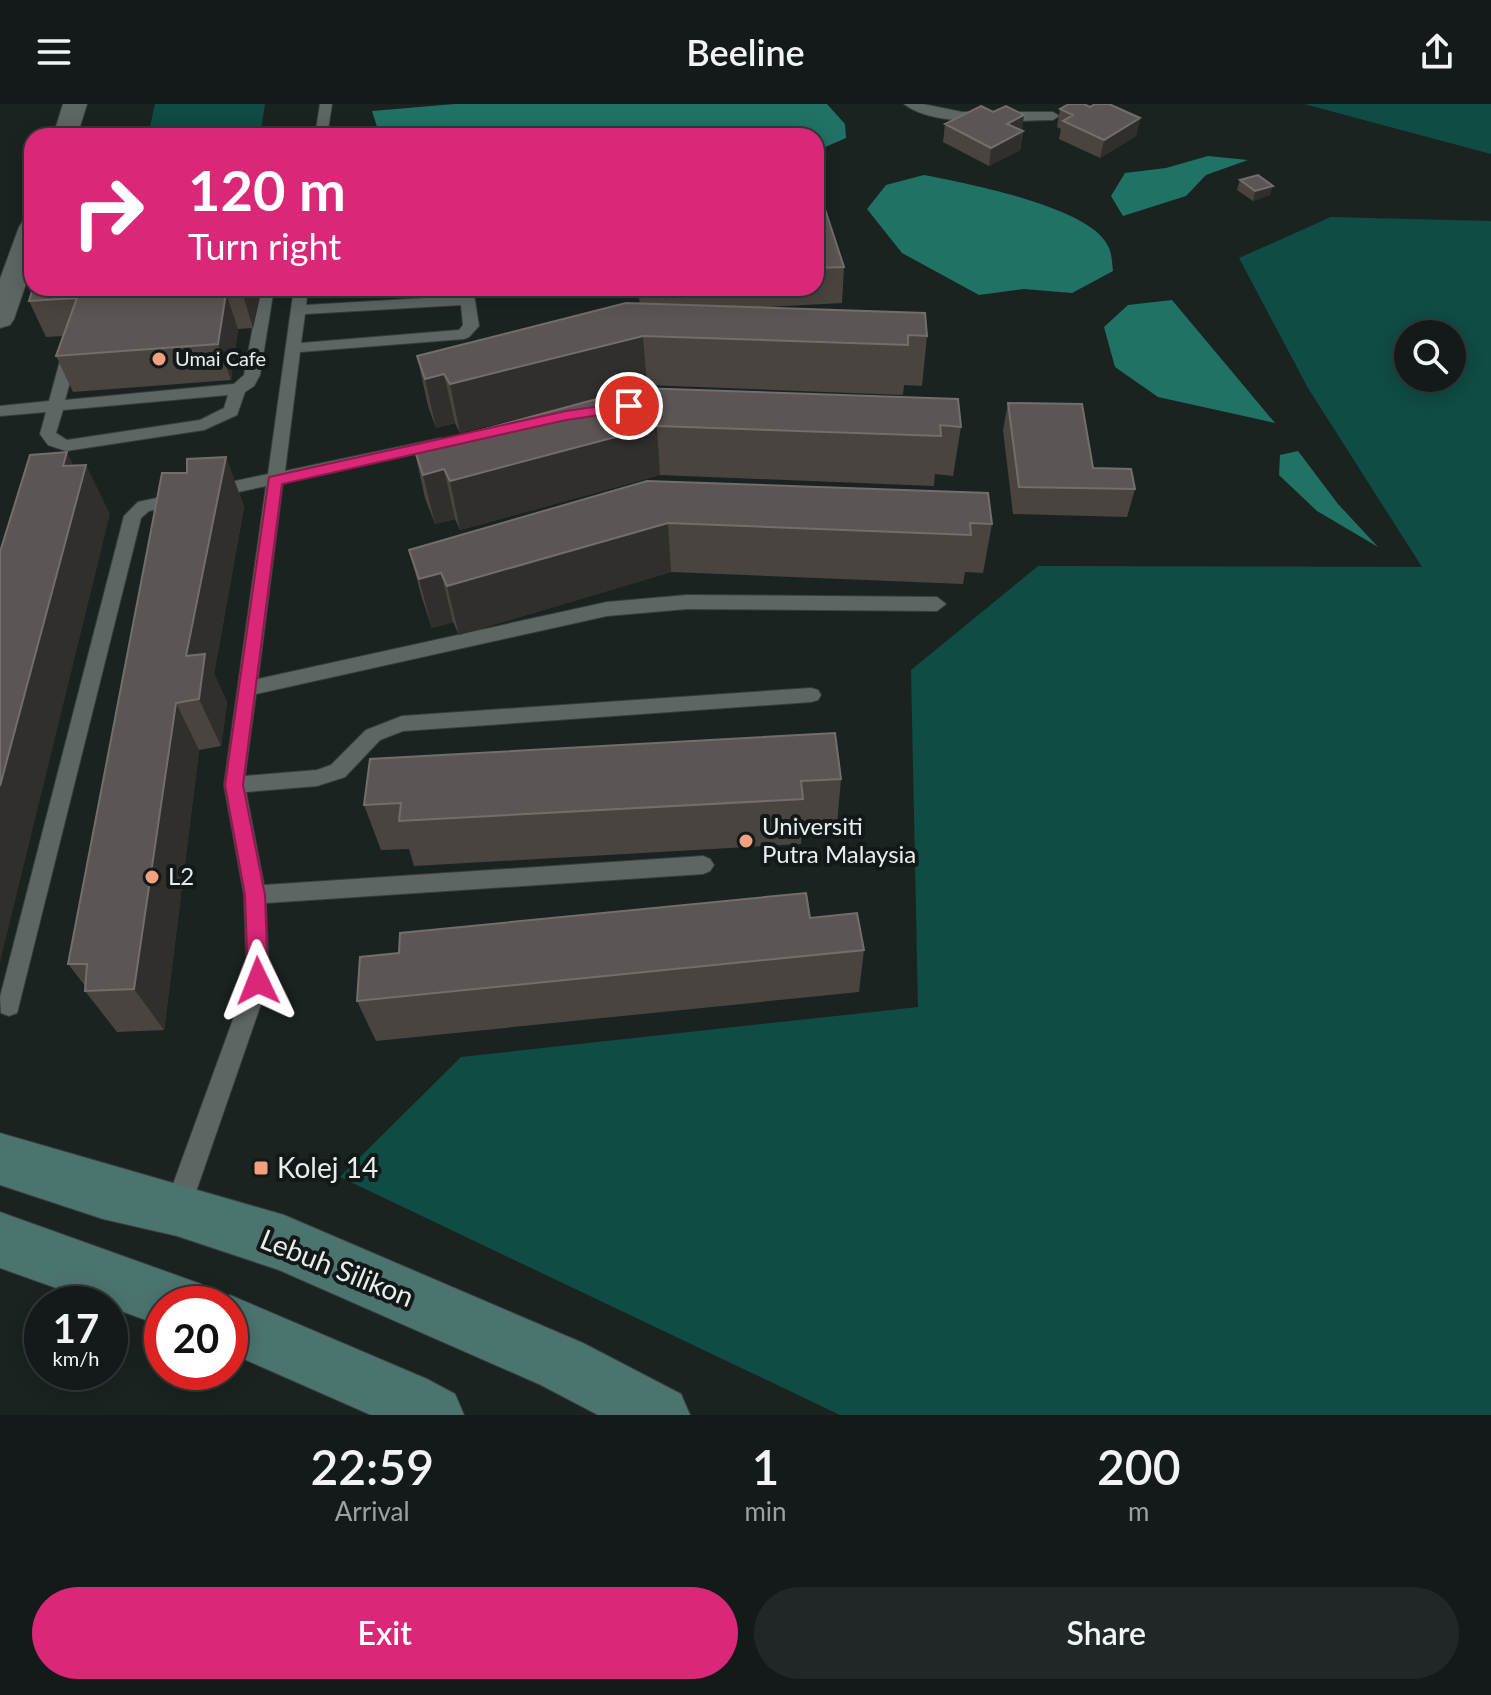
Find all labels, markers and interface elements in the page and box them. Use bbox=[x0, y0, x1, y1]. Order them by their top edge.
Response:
icon: menu bbox=[32, 30, 76, 74]
text: Beeline bbox=[686, 30, 805, 74]
icon: share bbox=[1415, 30, 1459, 74]
text: 120 m bbox=[188, 156, 346, 223]
icon: right bbox=[56, 160, 160, 264]
text: Turn right bbox=[188, 224, 341, 268]
map controls bbox=[1394, 320, 1466, 392]
button: search bbox=[1394, 320, 1466, 392]
place label: Umai Cafe bbox=[175, 346, 266, 370]
marker: Umai Cafe bbox=[150, 350, 168, 368]
pin bbox=[595, 372, 663, 440]
icon: arrive bbox=[607, 384, 651, 428]
place label: Universiti Putra Malaysia bbox=[762, 811, 916, 868]
marker: Universiti Putra Malaysia bbox=[737, 832, 755, 850]
place label: L2 bbox=[168, 861, 194, 890]
marker: L2 bbox=[143, 868, 161, 886]
position arrow bbox=[216, 939, 300, 1023]
place label: Kolej 14 bbox=[277, 1150, 378, 1184]
marker: Kolej 14 bbox=[252, 1159, 270, 1177]
street label: Lebuh Silikon bbox=[256, 1221, 419, 1313]
speed limit sign: 20 bbox=[144, 1286, 248, 1390]
text: 17 bbox=[53, 1304, 99, 1352]
text: km/h bbox=[53, 1346, 99, 1370]
text: 22:59 bbox=[310, 1438, 434, 1495]
text: 1 bbox=[752, 1438, 779, 1495]
text: 200 bbox=[1097, 1438, 1181, 1495]
text: Arrival bbox=[335, 1495, 410, 1527]
text: min bbox=[744, 1495, 787, 1527]
text: m bbox=[1128, 1495, 1149, 1527]
button: Exit bbox=[32, 1587, 738, 1679]
button: Share bbox=[754, 1587, 1459, 1679]

